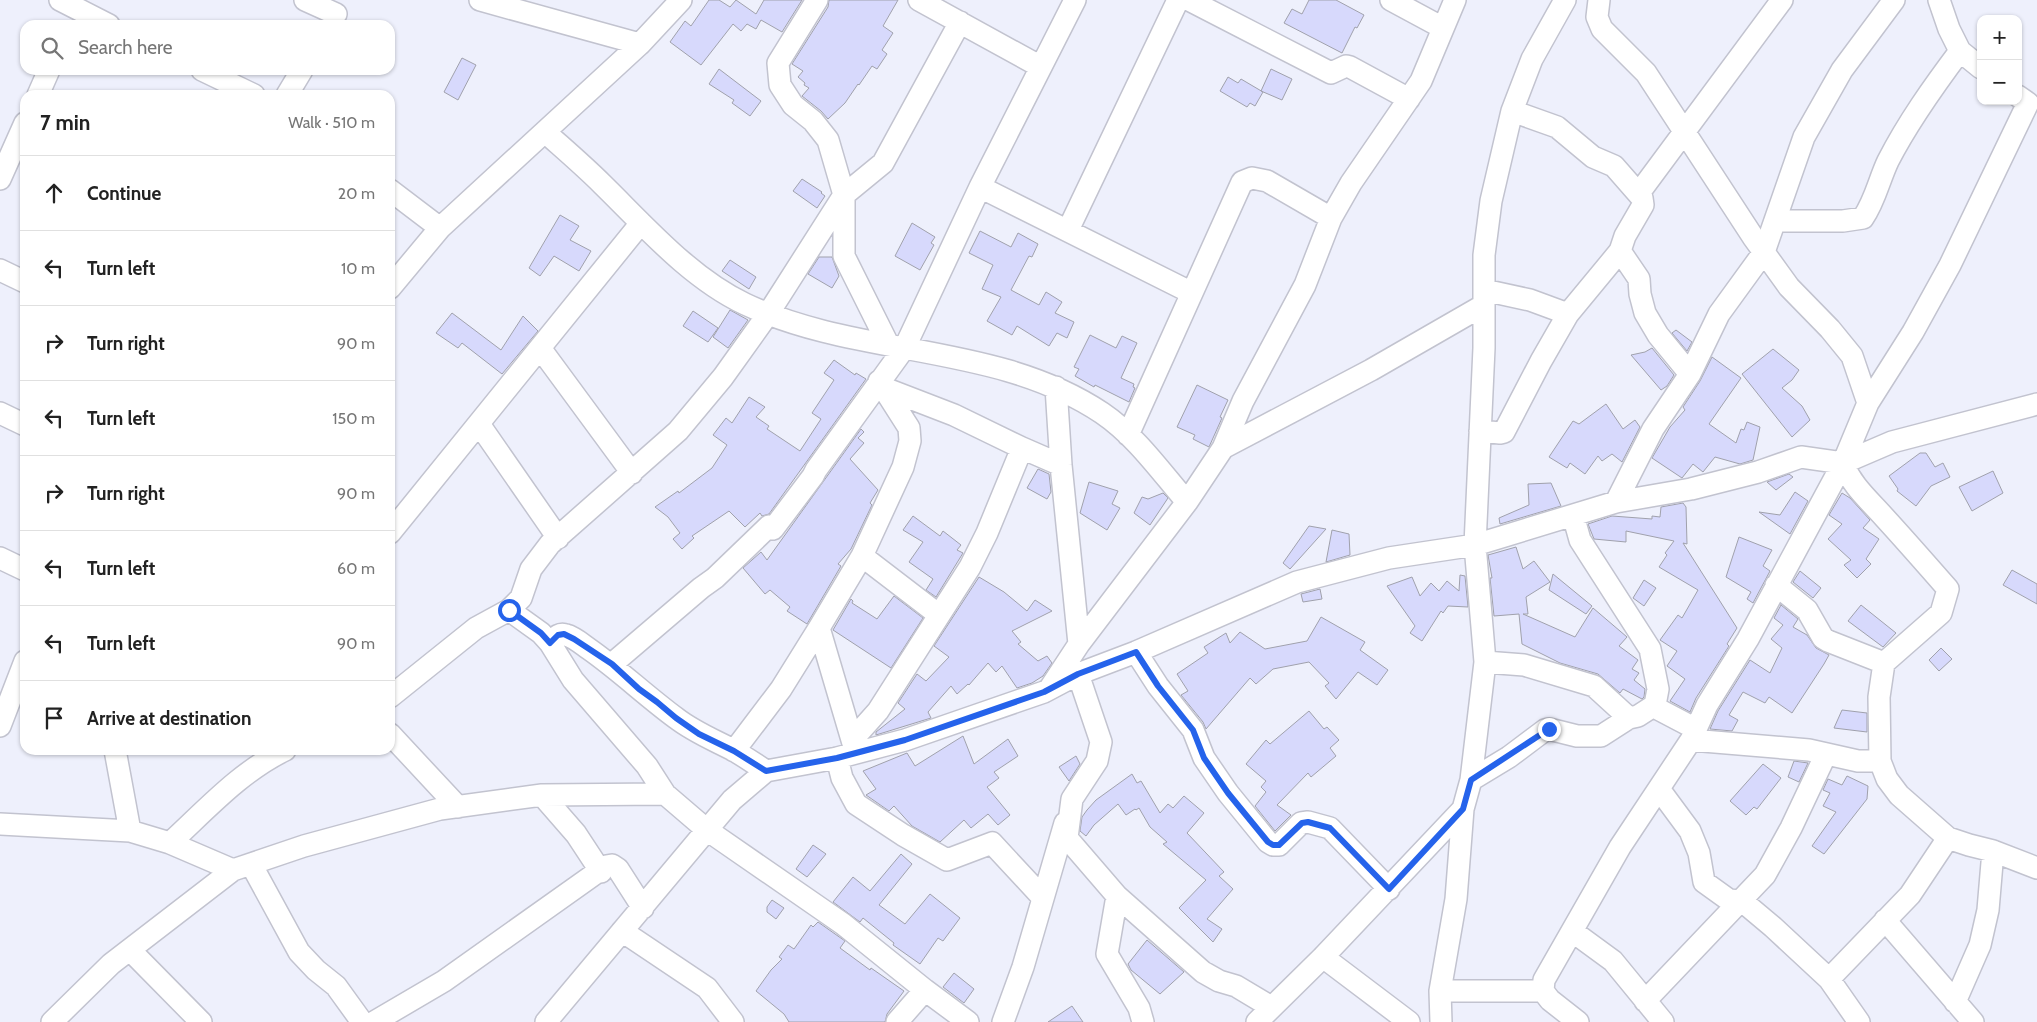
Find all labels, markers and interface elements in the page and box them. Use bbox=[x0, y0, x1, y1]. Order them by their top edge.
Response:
map controls bbox=[1977, 15, 2022, 105]
button: + bbox=[1977, 15, 2022, 60]
search box bbox=[20, 20, 395, 75]
icon: search bbox=[38, 34, 66, 62]
text: Search here bbox=[78, 36, 172, 59]
button: − bbox=[1977, 60, 2022, 105]
text: 7 min bbox=[40, 110, 90, 135]
text: Walk · 510 m bbox=[288, 113, 375, 132]
icon: ahead bbox=[40, 179, 68, 207]
text: Continue bbox=[87, 182, 161, 205]
text: 20 m bbox=[338, 184, 375, 203]
icon: left bbox=[40, 254, 68, 282]
text: Turn left bbox=[87, 257, 155, 280]
text: 10 m bbox=[341, 259, 375, 278]
icon: right bbox=[40, 329, 68, 357]
text: Turn right bbox=[87, 332, 165, 355]
text: 90 m bbox=[337, 334, 375, 353]
icon: left bbox=[40, 404, 68, 432]
text: Turn left bbox=[87, 407, 155, 430]
text: 150 m bbox=[332, 409, 375, 428]
icon: right bbox=[40, 479, 68, 507]
text: Turn right bbox=[87, 482, 165, 505]
text: 90 m bbox=[337, 484, 375, 503]
icon: left bbox=[40, 554, 68, 582]
text: Turn left bbox=[87, 557, 155, 580]
text: 60 m bbox=[337, 559, 375, 578]
route start bbox=[498, 599, 521, 622]
icon: left bbox=[40, 629, 68, 657]
text: Turn left bbox=[87, 632, 155, 655]
text: 90 m bbox=[337, 634, 375, 653]
icon: arrive bbox=[40, 704, 68, 732]
text: Arrive at destination bbox=[87, 707, 251, 730]
route end bbox=[1538, 718, 1561, 741]

